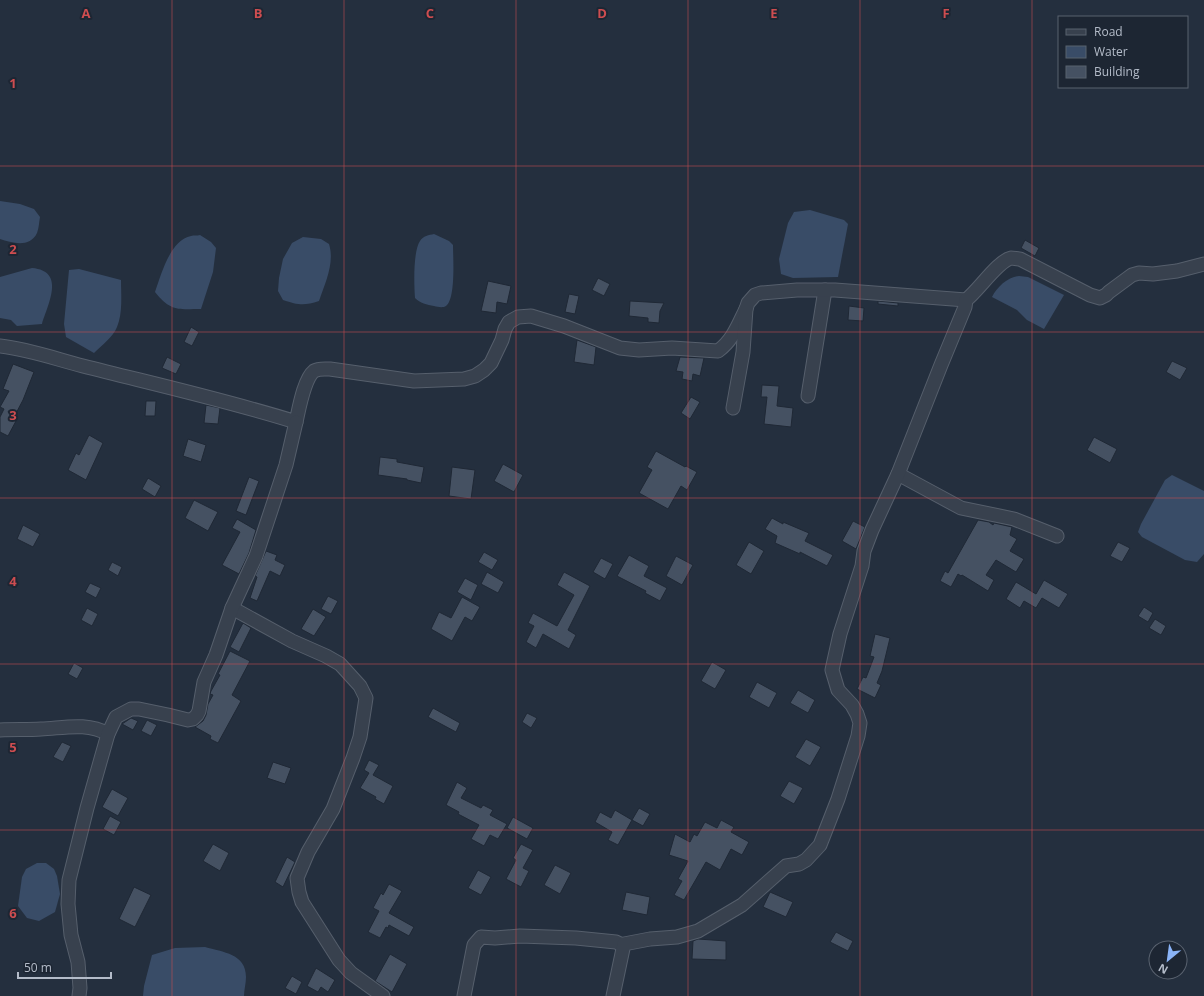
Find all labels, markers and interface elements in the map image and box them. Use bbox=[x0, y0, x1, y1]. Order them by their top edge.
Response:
text: A bbox=[82, 4, 91, 22]
text: B bbox=[254, 4, 263, 22]
text: C bbox=[426, 4, 434, 22]
text: D bbox=[597, 4, 607, 22]
text: E bbox=[770, 4, 778, 22]
text: F bbox=[942, 4, 950, 22]
legend bbox=[1058, 16, 1188, 88]
text: Road bbox=[1094, 23, 1123, 40]
text: Water bbox=[1094, 43, 1128, 60]
text: Building bbox=[1094, 63, 1140, 80]
text: 1 bbox=[9, 74, 17, 92]
text: 2 bbox=[9, 240, 17, 258]
text: 3 bbox=[9, 406, 17, 424]
text: 4 bbox=[9, 572, 17, 590]
text: 5 bbox=[9, 738, 17, 756]
text: 6 bbox=[9, 904, 17, 922]
north arrow bbox=[1148, 940, 1188, 980]
scale bar bbox=[18, 954, 111, 980]
text: 50 m bbox=[24, 959, 52, 976]
text: N bbox=[1155, 960, 1170, 978]

